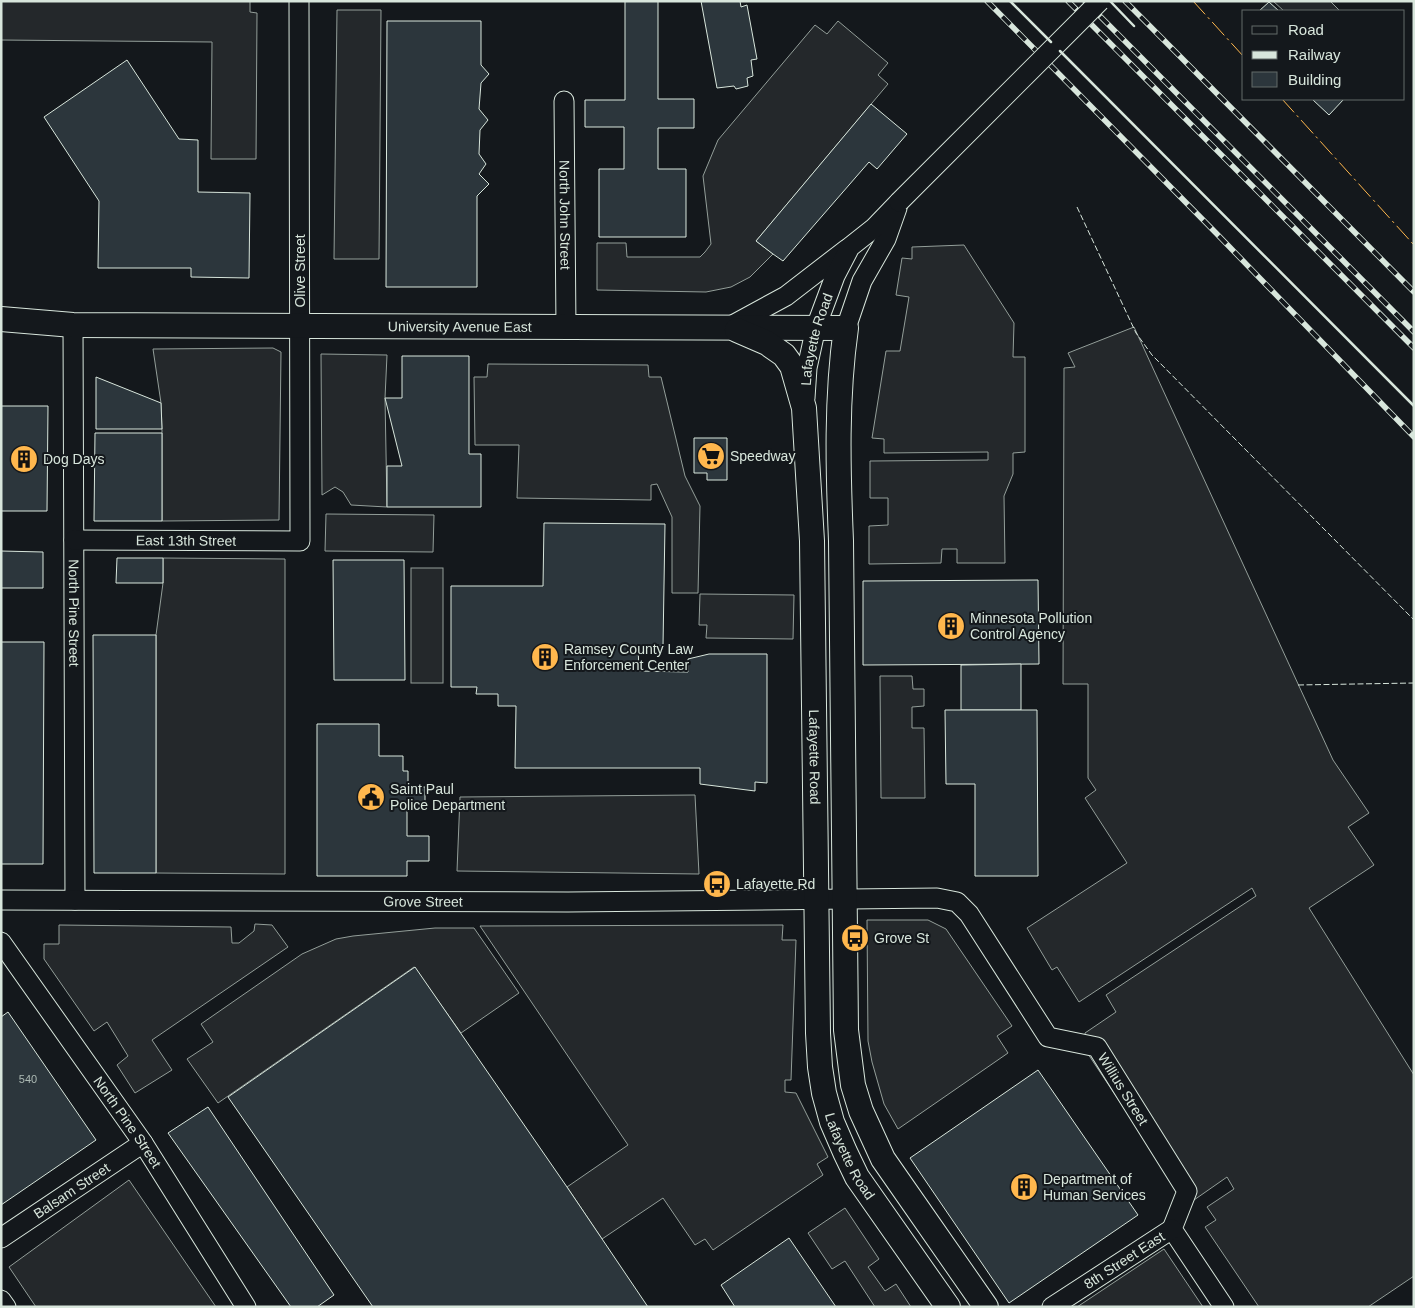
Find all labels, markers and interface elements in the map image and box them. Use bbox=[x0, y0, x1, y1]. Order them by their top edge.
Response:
legend bbox=[1242, 10, 1405, 100]
text: Road bbox=[1288, 21, 1324, 38]
text: Railway bbox=[1288, 46, 1341, 63]
text: Building bbox=[1288, 71, 1341, 88]
street label: North John Street bbox=[557, 160, 573, 270]
street label: Olive Street bbox=[292, 234, 308, 308]
street label: Lafayette Road bbox=[798, 291, 836, 386]
street label: University Avenue East bbox=[388, 318, 532, 335]
supermarket icon: Speedway bbox=[696, 441, 726, 471]
building icon: Dog Days bbox=[9, 444, 39, 474]
place label: Speedway bbox=[730, 448, 795, 464]
place label: Dog Days bbox=[43, 451, 104, 467]
street label: East 13th Street bbox=[136, 532, 236, 549]
street label: North Pine Street bbox=[66, 559, 82, 667]
place label: Minnesota Pollution Control Agency bbox=[970, 610, 1092, 642]
building icon: Minnesota Pollution Control Agency bbox=[936, 611, 966, 641]
place label: Ramsey County Law Enforcement Center bbox=[564, 641, 694, 673]
building icon: Ramsey County Law Enforcement Center bbox=[530, 642, 560, 672]
street label: Lafayette Road bbox=[806, 709, 823, 805]
place label: Saint Paul Police Department bbox=[390, 781, 505, 813]
public building icon: Saint Paul Police Department bbox=[356, 782, 386, 812]
bus stop icon: Lafayette Rd bbox=[702, 869, 732, 899]
place label: Lafayette Rd bbox=[736, 876, 815, 892]
street label: Grove Street bbox=[383, 893, 463, 910]
bus stop icon: Grove St bbox=[840, 923, 870, 953]
place label: Grove St bbox=[874, 930, 929, 946]
street label: Willius Street bbox=[1095, 1050, 1152, 1128]
house number: 540 bbox=[19, 1073, 37, 1085]
street label: North Pine Street bbox=[90, 1073, 165, 1171]
street label: Lafayette Road bbox=[822, 1111, 878, 1203]
street label: Balsam Street bbox=[31, 1160, 113, 1222]
place label: Department of Human Services bbox=[1043, 1171, 1146, 1203]
building icon: Department of Human Services bbox=[1009, 1172, 1039, 1202]
street label: 8th Street East bbox=[1081, 1228, 1167, 1292]

